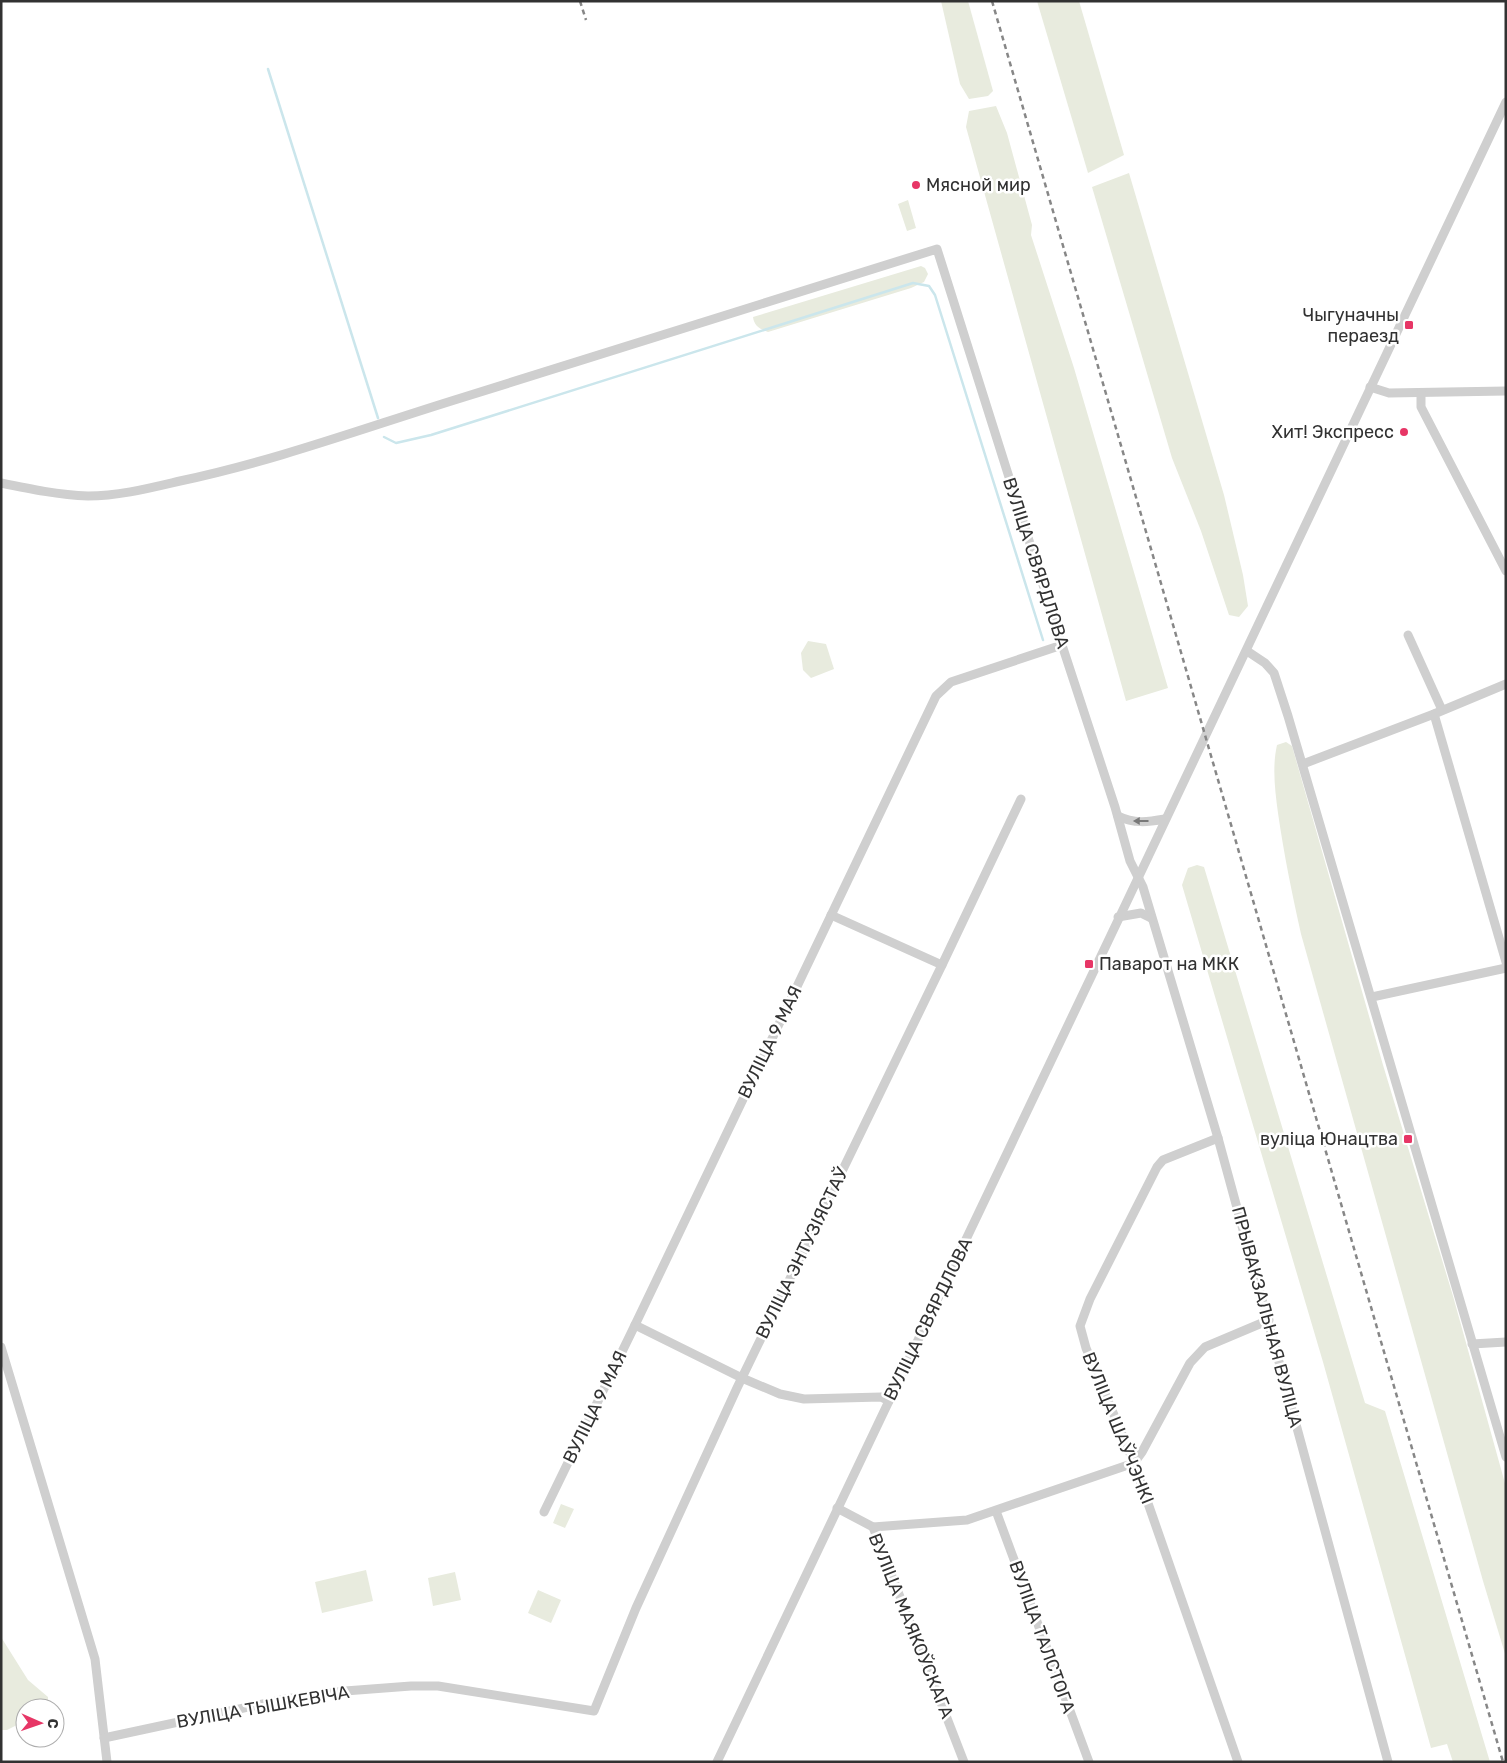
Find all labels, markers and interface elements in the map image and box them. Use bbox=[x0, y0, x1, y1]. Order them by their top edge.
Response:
place label: Мясной мир bbox=[926, 174, 1031, 196]
marker: Мясной мир bbox=[910, 179, 922, 191]
place label: Чыгуначны пераезд bbox=[1302, 304, 1399, 347]
marker: Чыгуначны пераезд bbox=[1403, 319, 1415, 331]
place label: Хит! Экспресс bbox=[1272, 421, 1394, 443]
marker: Хит! Экспресс bbox=[1398, 426, 1410, 438]
street label: ВУЛІЦА СВЯРДЛОВА bbox=[998, 475, 1074, 651]
one-way arrow bbox=[1132, 817, 1148, 825]
place label: Паварот на МКК bbox=[1099, 953, 1239, 975]
marker: Паварот на МКК bbox=[1083, 958, 1095, 970]
street label: ВУЛІЦА 9 МАЯ bbox=[733, 982, 807, 1102]
place label: вуліца Юнацтва bbox=[1260, 1128, 1398, 1150]
marker: вуліца Юнацтва bbox=[1402, 1133, 1414, 1145]
street label: ВУЛІЦА ЭНТУЗІЯСТАЎ bbox=[751, 1163, 853, 1342]
street label: ПРЫВАКЗАЛЬНАЯ ВУЛІЦА bbox=[1227, 1204, 1307, 1430]
street label: ВУЛІЦА СВЯРДЛОВА bbox=[879, 1234, 977, 1404]
street label: ВУЛІЦА 9 МАЯ bbox=[558, 1347, 632, 1467]
street label: ВУЛІЦА ШАЎЧЭНКІ bbox=[1077, 1349, 1159, 1507]
street label: ВУЛІЦА МАЯКОЎСКАГА bbox=[864, 1530, 958, 1722]
street label: ВУЛІЦА ТАЛСТОГА bbox=[1004, 1558, 1080, 1716]
street label: ВУЛІЦА ТЫШКЕВІЧА bbox=[175, 1681, 351, 1733]
north arrow bbox=[15, 1698, 65, 1748]
text: С bbox=[44, 1718, 61, 1729]

